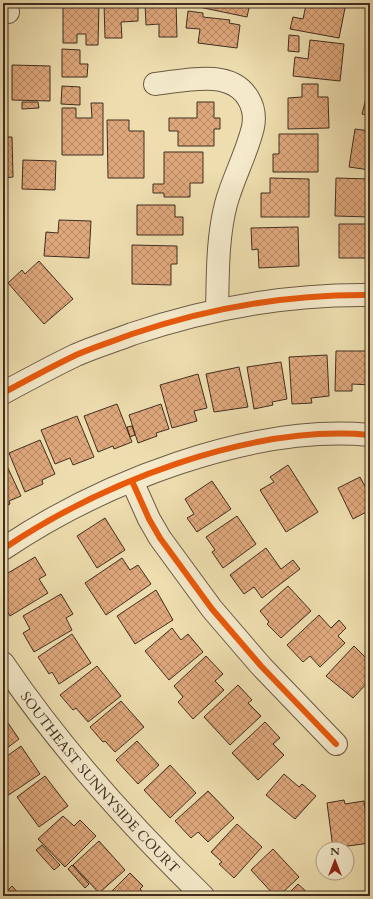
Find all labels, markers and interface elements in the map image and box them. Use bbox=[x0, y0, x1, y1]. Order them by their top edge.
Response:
street label: SOUTHEAST SUNNYSIDE COURT bbox=[16, 688, 184, 878]
north arrow bbox=[315, 841, 355, 881]
text: N bbox=[330, 844, 340, 859]

